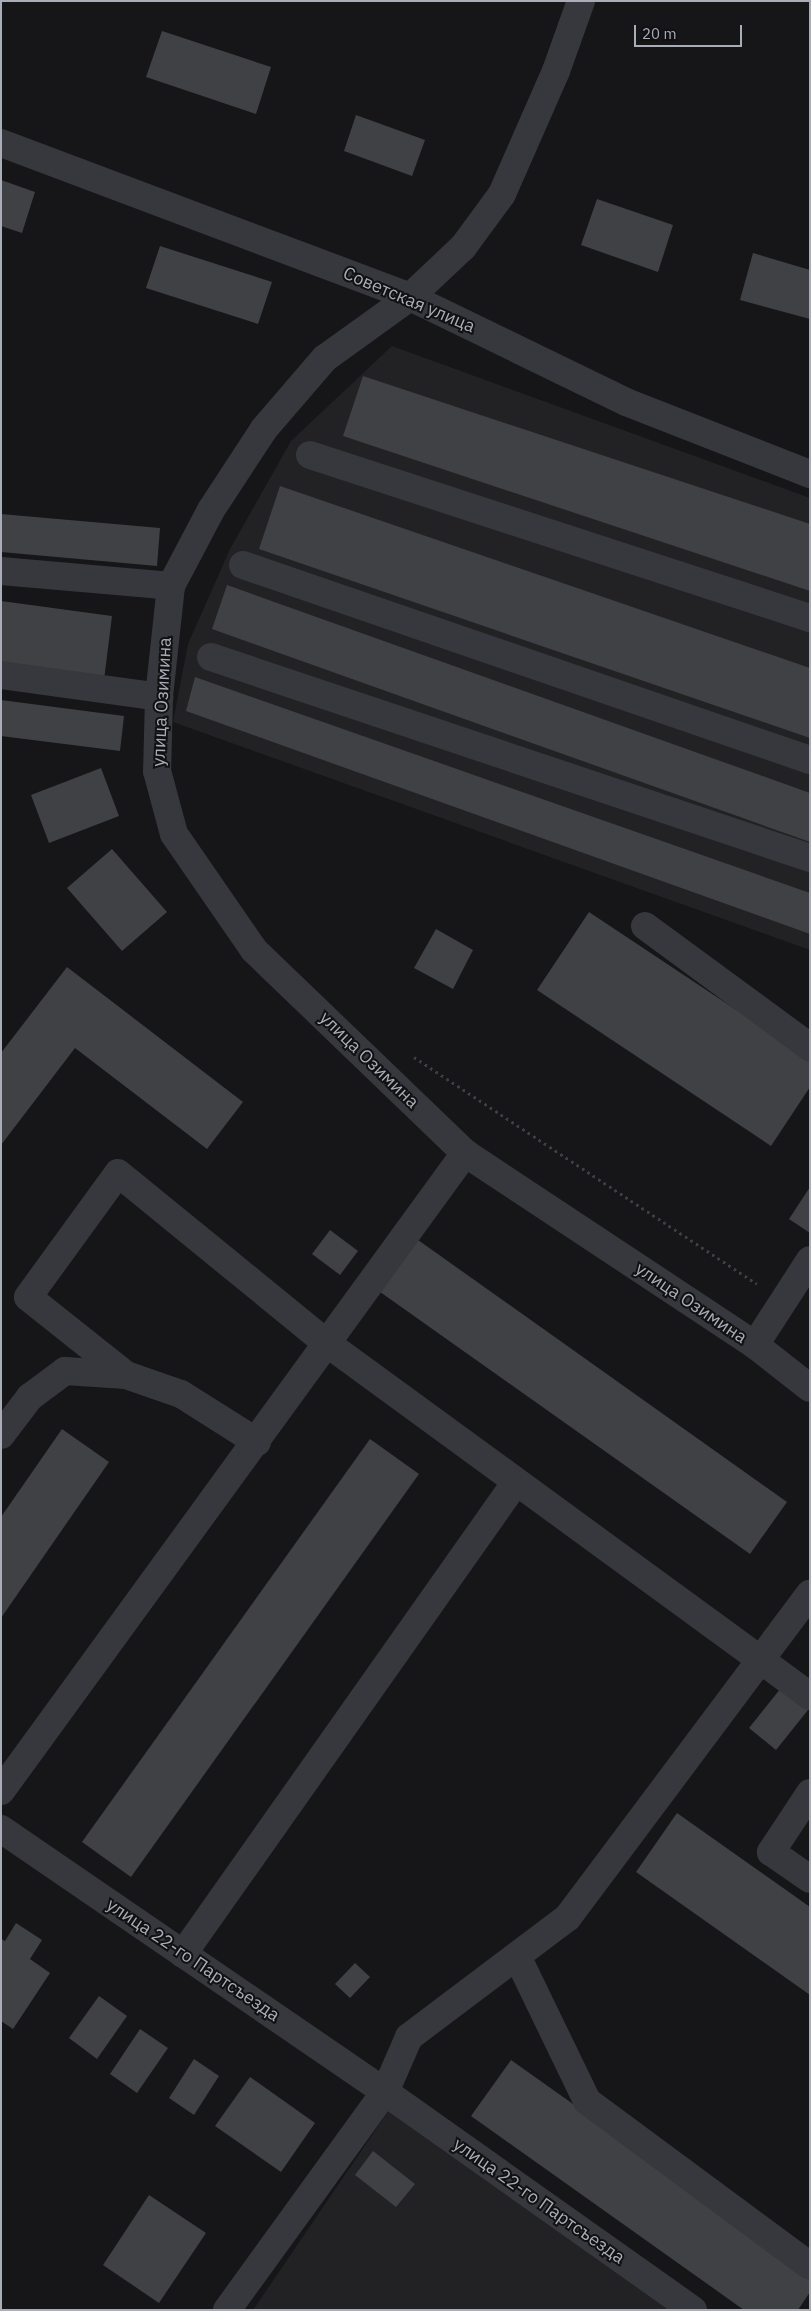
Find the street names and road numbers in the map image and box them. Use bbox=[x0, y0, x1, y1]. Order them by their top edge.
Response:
street label: Советская улица bbox=[340, 262, 478, 338]
street label: улица Озимина bbox=[148, 637, 176, 767]
street label: улица Озимина bbox=[315, 1007, 423, 1113]
street label: улица Озимина bbox=[631, 1258, 751, 1348]
street label: улица 22-го Партсъезда bbox=[102, 1894, 284, 2026]
street label: улица 22-го Партсъезда bbox=[449, 2134, 629, 2268]

